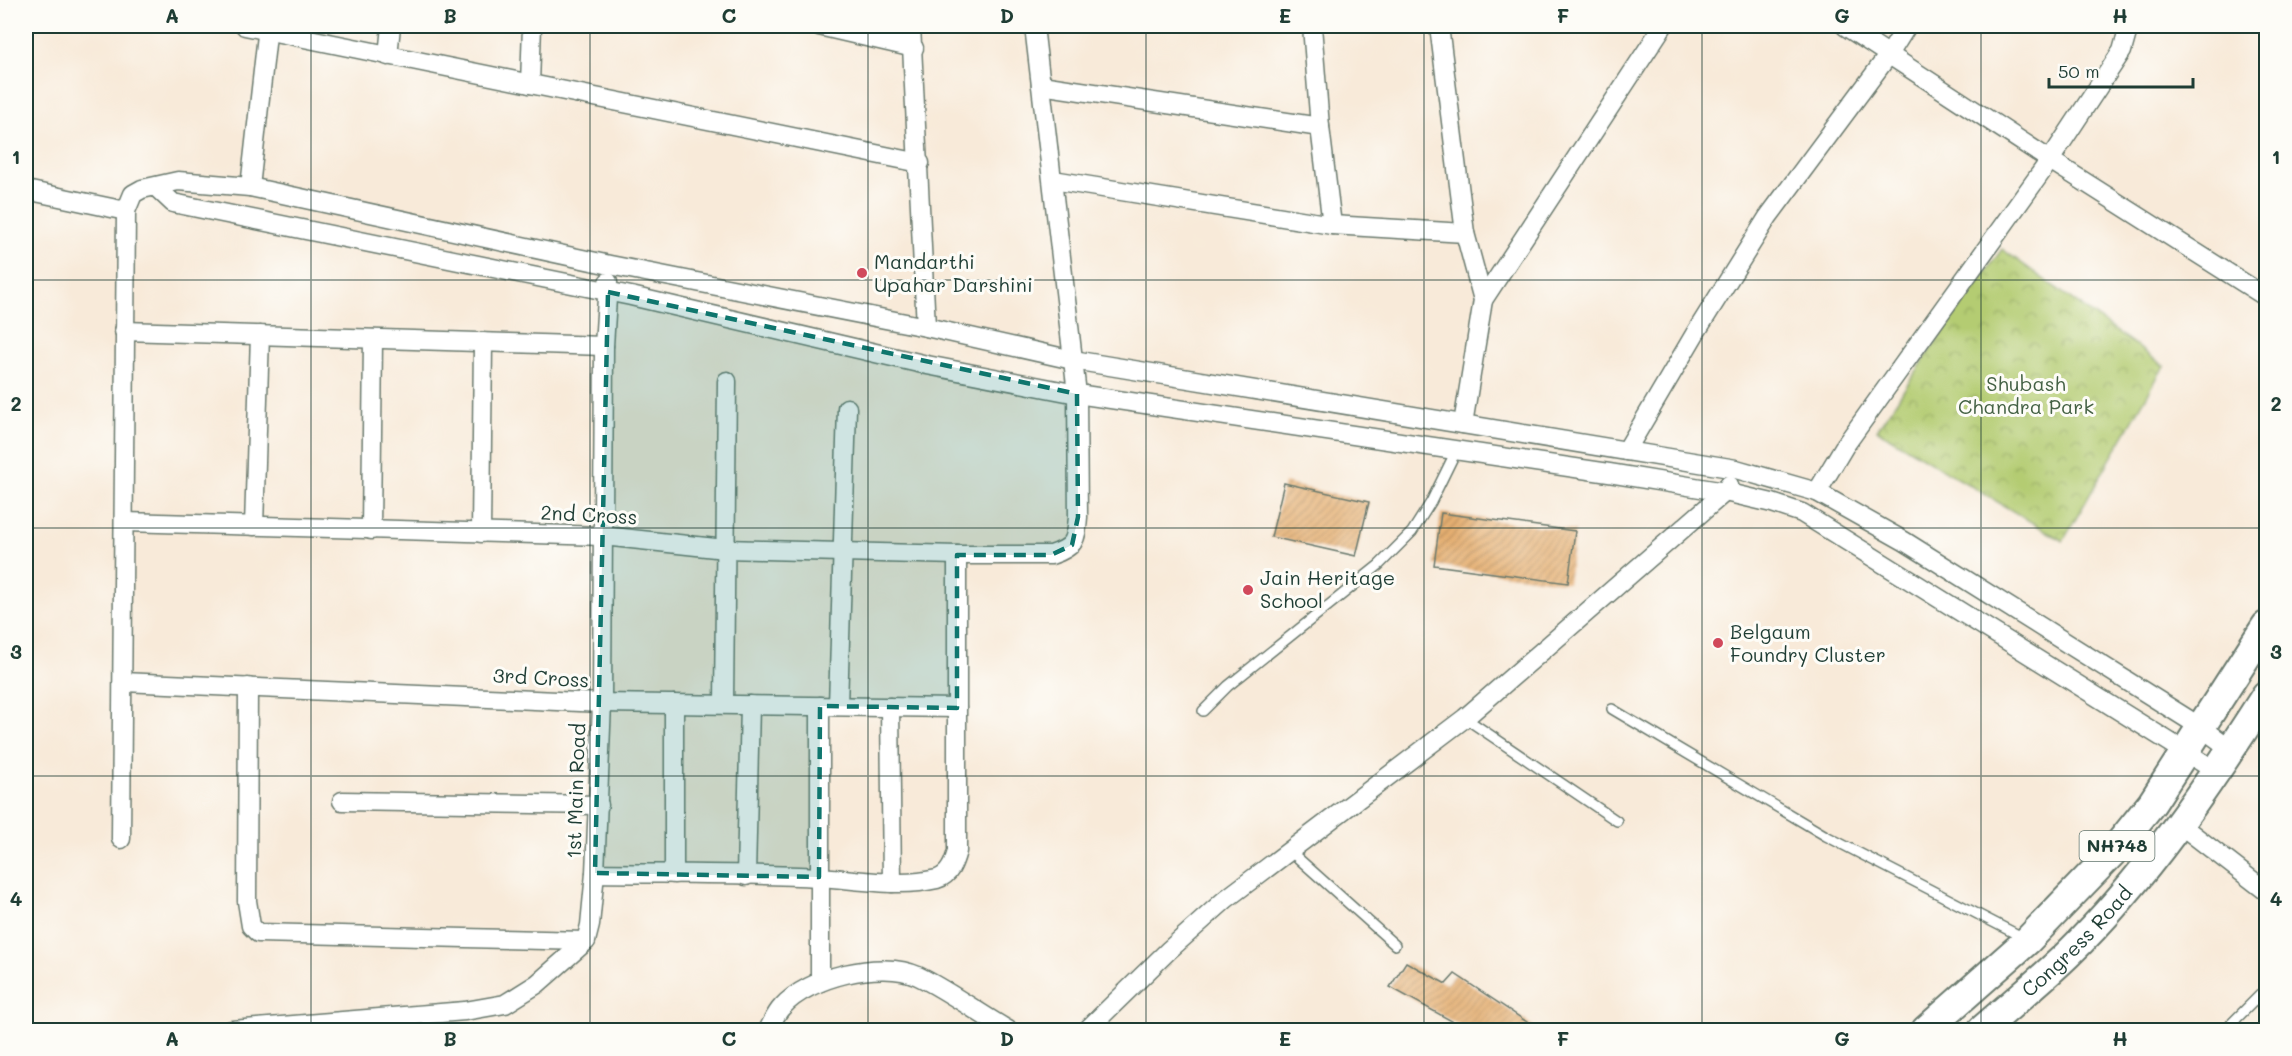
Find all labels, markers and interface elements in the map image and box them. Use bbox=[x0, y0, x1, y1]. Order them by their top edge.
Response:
text: A bbox=[165, 2, 179, 28]
text: B bbox=[443, 2, 457, 28]
text: C bbox=[722, 2, 737, 28]
text: D bbox=[1000, 2, 1014, 28]
text: E bbox=[1279, 2, 1291, 28]
text: F bbox=[1557, 2, 1570, 28]
text: G bbox=[1834, 2, 1850, 28]
text: H bbox=[2112, 2, 2128, 28]
scale bar bbox=[2049, 51, 2193, 89]
text: 50 m bbox=[2058, 59, 2100, 83]
text: 1 bbox=[12, 143, 20, 169]
text: 1 bbox=[2272, 143, 2280, 169]
place label: Mandarthi Upahar Darshini bbox=[874, 248, 1033, 297]
marker: Mandarthi Upahar Darshini bbox=[855, 266, 869, 280]
park label: Shubash Chandra Park bbox=[1958, 370, 2094, 419]
text: 2 bbox=[10, 390, 22, 416]
text: 2 bbox=[2270, 390, 2282, 416]
street label: 2nd Cross bbox=[540, 498, 638, 530]
place label: Jain Heritage School bbox=[1260, 564, 1395, 613]
marker: Jain Heritage School bbox=[1241, 583, 1255, 597]
place label: Belgaum Foundry Cluster bbox=[1730, 618, 1886, 667]
marker: Belgaum Foundry Cluster bbox=[1711, 636, 1725, 650]
text: 3 bbox=[10, 638, 22, 664]
text: 3 bbox=[2270, 638, 2282, 664]
street label: 3rd Cross bbox=[492, 661, 590, 693]
street label: 1st Main Road bbox=[560, 723, 590, 859]
road number: NH748 bbox=[2080, 831, 2154, 861]
street label: Congress Road bbox=[2016, 880, 2137, 1002]
text: 4 bbox=[10, 885, 23, 911]
text: 4 bbox=[2270, 885, 2283, 911]
text: A bbox=[165, 1025, 179, 1051]
text: B bbox=[443, 1025, 457, 1051]
text: C bbox=[722, 1025, 737, 1051]
text: D bbox=[1000, 1025, 1014, 1051]
text: E bbox=[1279, 1025, 1291, 1051]
text: F bbox=[1557, 1025, 1570, 1051]
text: G bbox=[1834, 1025, 1850, 1051]
text: H bbox=[2112, 1025, 2128, 1051]

